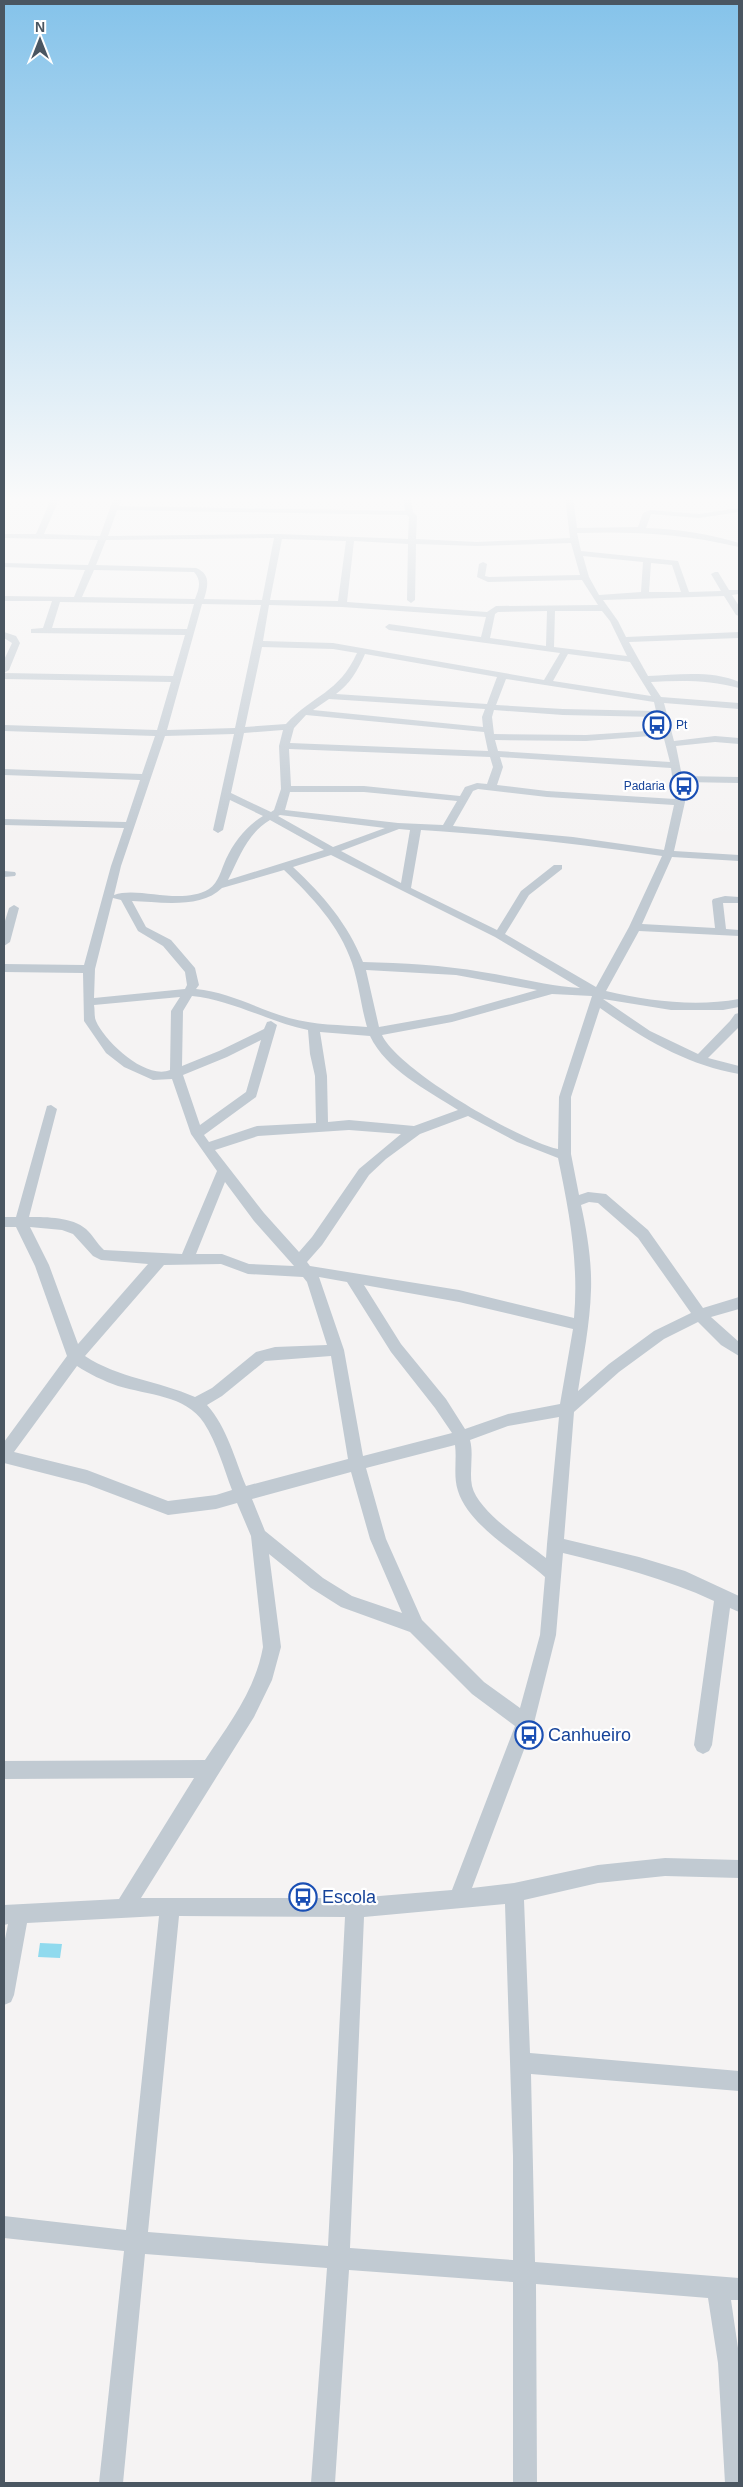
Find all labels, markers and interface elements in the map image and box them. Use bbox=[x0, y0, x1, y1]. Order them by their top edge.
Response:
north arrow bbox=[15, 15, 65, 65]
text: N bbox=[35, 19, 45, 35]
bus stop icon: Pt bbox=[642, 710, 672, 740]
place label: Pt bbox=[676, 718, 688, 732]
bus stop icon: Padaria bbox=[669, 771, 699, 801]
place label: Padaria bbox=[624, 779, 665, 793]
bus stop icon: Canhueiro bbox=[514, 1720, 544, 1750]
place label: Canhueiro bbox=[548, 1725, 631, 1745]
bus stop icon: Escola bbox=[288, 1882, 318, 1912]
place label: Escola bbox=[322, 1887, 377, 1907]

